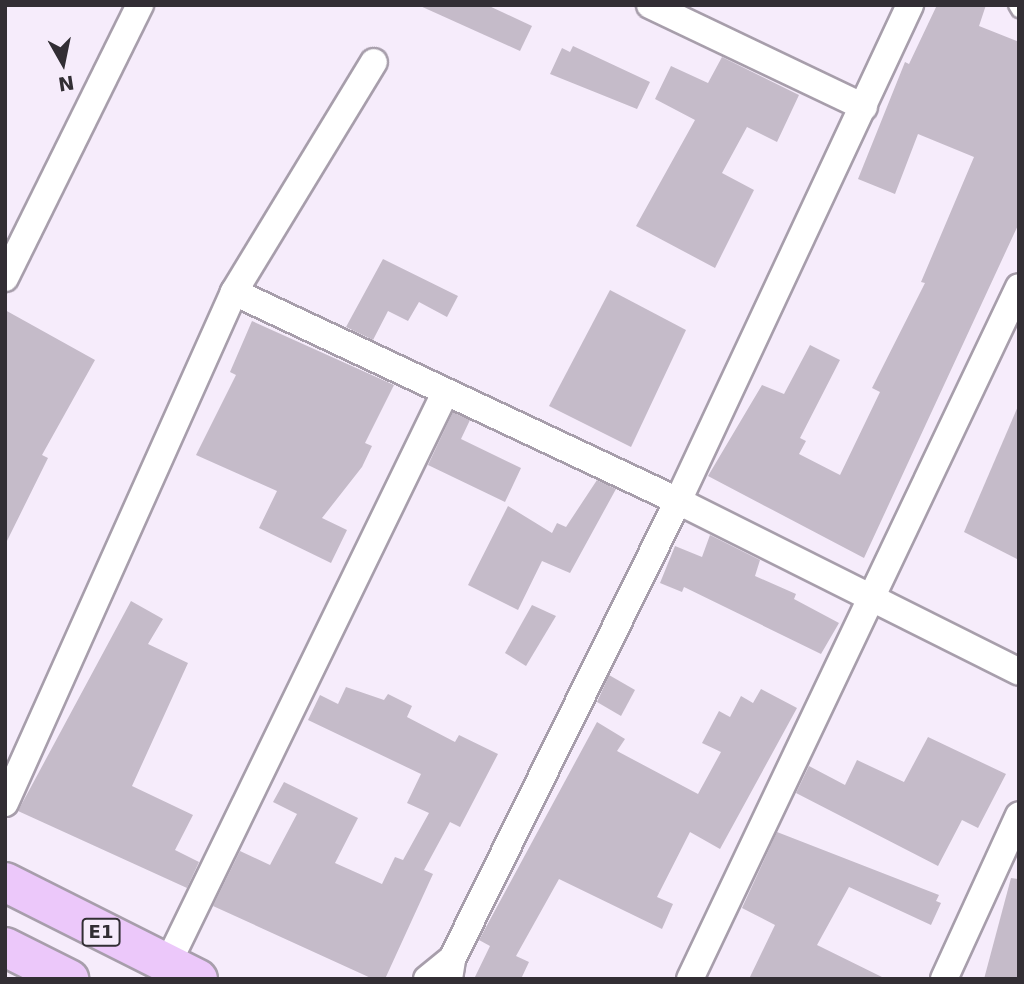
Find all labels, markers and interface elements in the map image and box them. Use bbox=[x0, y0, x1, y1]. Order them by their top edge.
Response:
north arrow bbox=[28, 28, 98, 98]
text: N bbox=[57, 72, 76, 96]
road number: E1 bbox=[80, 917, 122, 946]

